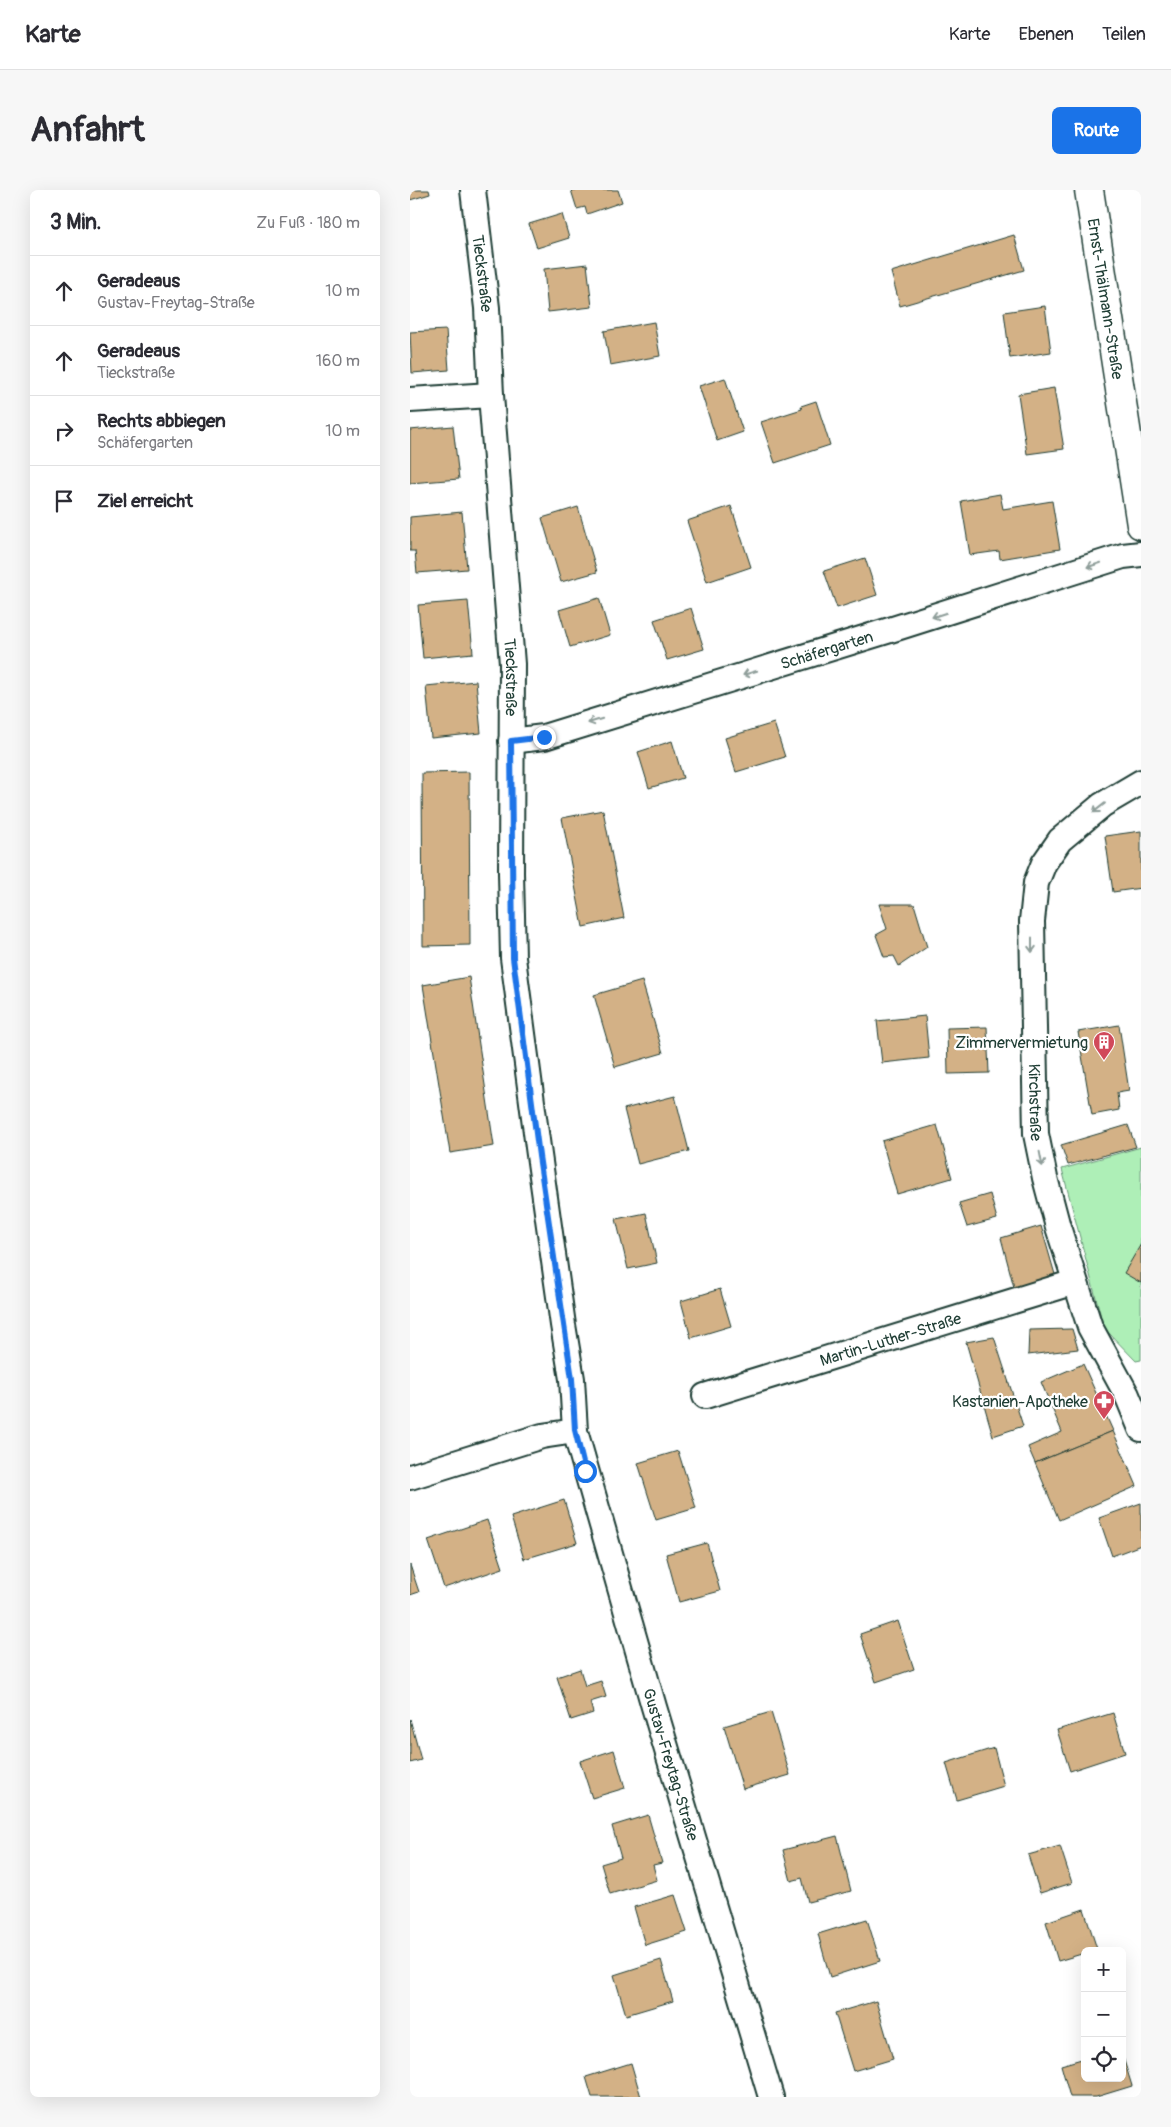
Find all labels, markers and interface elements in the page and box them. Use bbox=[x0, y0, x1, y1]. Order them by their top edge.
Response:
text: Karte bbox=[25, 20, 81, 49]
text: Karte bbox=[949, 23, 990, 46]
text: Ebenen bbox=[1018, 23, 1074, 46]
text: Teilen bbox=[1102, 23, 1146, 46]
button: Route bbox=[1052, 107, 1141, 154]
text: Anfahrt bbox=[30, 108, 145, 152]
text: 3 Min. bbox=[50, 209, 101, 236]
text: Zu Fuß · 180 m bbox=[256, 213, 360, 233]
street label: Ernst-Thälmann-Straße bbox=[1083, 217, 1127, 381]
street label: Tieckstraße bbox=[467, 234, 496, 313]
text: Geradeaus bbox=[97, 269, 180, 293]
icon: ahead bbox=[50, 277, 78, 305]
text: 10 m bbox=[325, 281, 360, 301]
text: Gustav-Freytag-Straße bbox=[97, 293, 255, 313]
text: Geradeaus bbox=[97, 339, 180, 363]
icon: ahead bbox=[50, 347, 78, 375]
text: 160 m bbox=[316, 351, 360, 371]
text: Tieckstraße bbox=[97, 363, 175, 383]
text: Rechts abbiegen bbox=[97, 409, 226, 433]
icon: right bbox=[50, 417, 78, 445]
text: 10 m bbox=[325, 421, 360, 441]
text: Schäfergarten bbox=[97, 433, 193, 453]
icon: arrive bbox=[50, 487, 78, 515]
text: Ziel erreicht bbox=[97, 489, 193, 513]
one-way arrow bbox=[1086, 561, 1102, 571]
one-way arrow bbox=[931, 610, 947, 620]
street label: Schäfergarten bbox=[778, 627, 876, 674]
street label: Tieckstraße bbox=[499, 638, 521, 716]
one-way arrow bbox=[743, 669, 759, 679]
one-way arrow bbox=[588, 717, 604, 727]
route end bbox=[533, 726, 556, 749]
one-way arrow bbox=[1093, 802, 1106, 813]
one-way arrow bbox=[1027, 936, 1037, 953]
building icon: Zimmervermietung bbox=[1092, 1030, 1116, 1061]
place label: Zimmervermietung bbox=[955, 1033, 1088, 1053]
street label: Kirchstraße bbox=[1024, 1063, 1046, 1143]
one-way arrow bbox=[1036, 1151, 1046, 1167]
street label: Martin-Luther-Straße bbox=[818, 1309, 964, 1371]
pharmacy icon: Kastanien-Apotheke bbox=[1092, 1389, 1116, 1420]
place label: Kastanien-Apotheke bbox=[952, 1392, 1088, 1412]
route start bbox=[574, 1460, 597, 1483]
street label: Gustav-Freytag-Straße bbox=[638, 1686, 703, 1843]
map controls bbox=[1081, 1947, 1126, 2082]
button: + bbox=[1081, 1947, 1126, 1992]
button: − bbox=[1081, 1992, 1126, 2037]
button: locate bbox=[1081, 2037, 1126, 2082]

